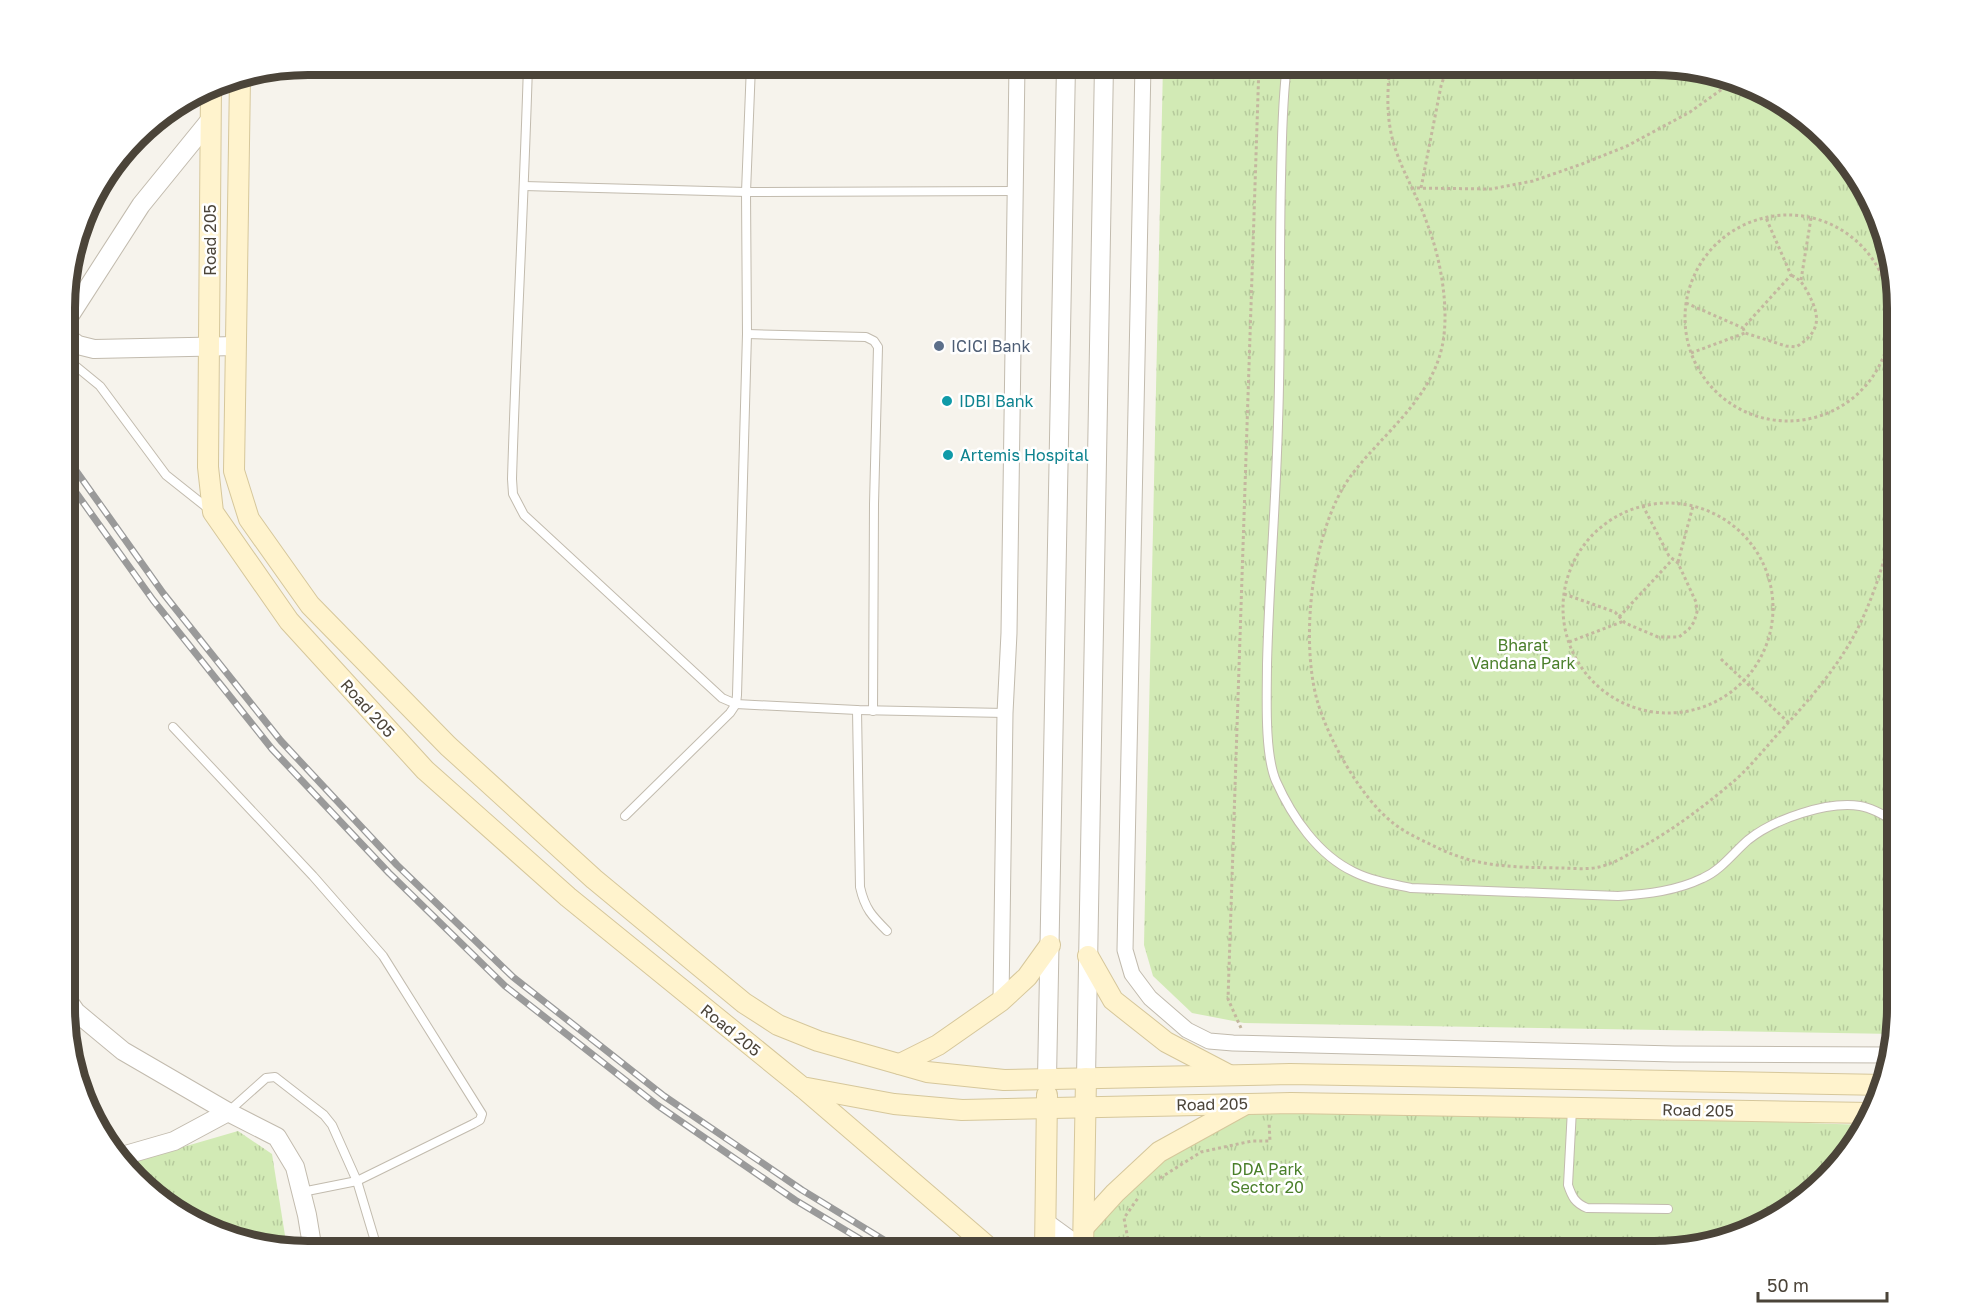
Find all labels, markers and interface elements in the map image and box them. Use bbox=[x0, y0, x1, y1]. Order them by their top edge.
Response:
street label: Road 205 bbox=[200, 204, 220, 276]
place label: ICICI Bank bbox=[951, 336, 1030, 356]
marker: ICICI Bank bbox=[932, 339, 946, 353]
place label: IDBI Bank bbox=[959, 391, 1034, 411]
marker: IDBI Bank bbox=[940, 394, 954, 408]
place label: Artemis Hospital bbox=[960, 445, 1089, 465]
marker: Artemis Hospital bbox=[941, 448, 955, 462]
park label: Bharat Vandana Park bbox=[1470, 635, 1576, 673]
street label: Road 205 bbox=[337, 675, 399, 741]
street label: Road 205 bbox=[697, 1000, 765, 1060]
street label: Road 205 bbox=[1176, 1093, 1248, 1115]
street label: Road 205 bbox=[1662, 1099, 1734, 1121]
park label: DDA Park Sector 20 bbox=[1230, 1159, 1304, 1197]
scale bar bbox=[1758, 1265, 1887, 1303]
text: 50 m bbox=[1767, 1274, 1809, 1296]

